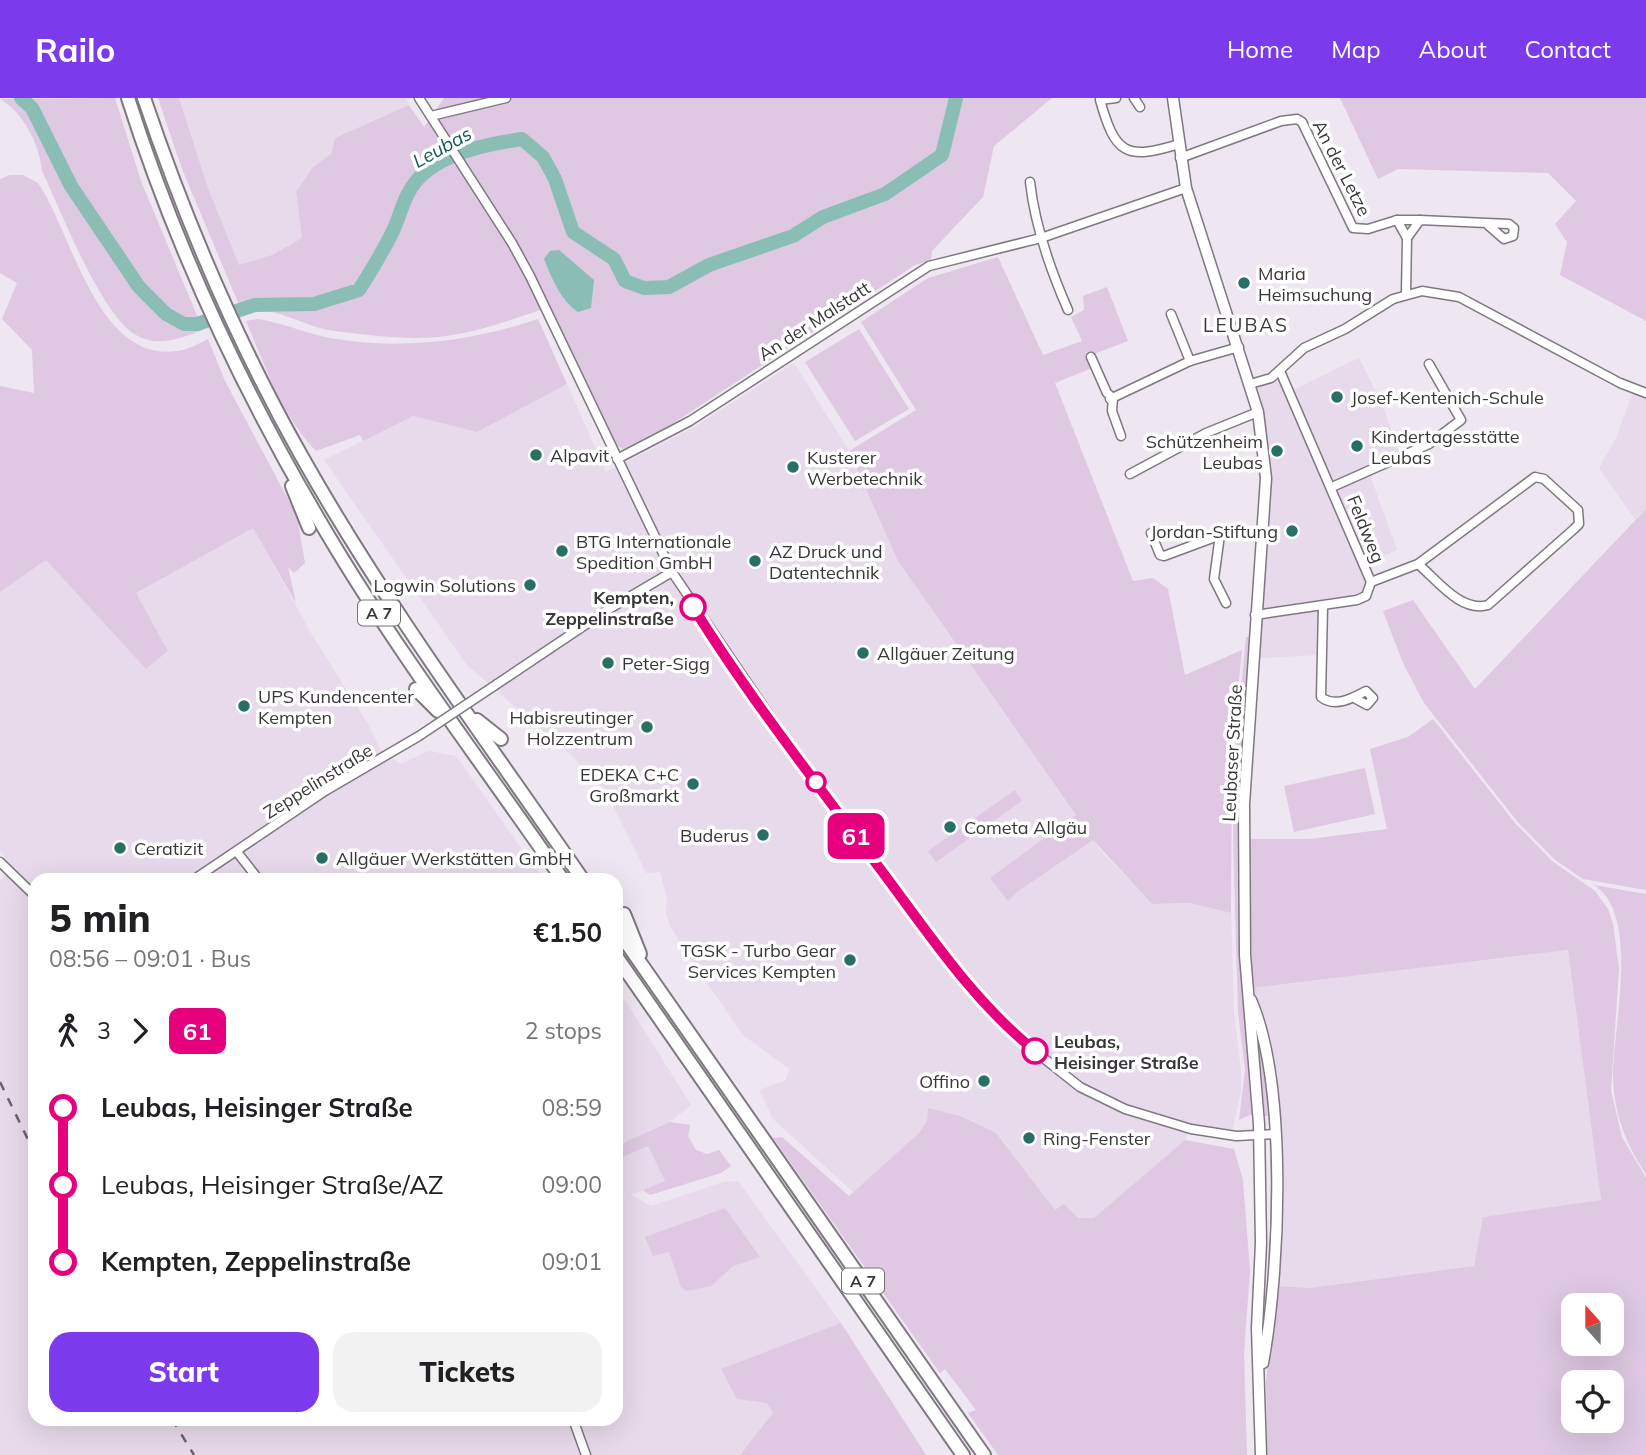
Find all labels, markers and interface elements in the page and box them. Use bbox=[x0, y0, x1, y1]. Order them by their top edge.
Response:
text: Railo bbox=[35, 29, 115, 70]
text: Home bbox=[1227, 34, 1293, 64]
text: Map bbox=[1331, 34, 1381, 64]
text: About bbox=[1419, 34, 1487, 64]
text: Contact bbox=[1525, 34, 1611, 64]
street label: An der Letze bbox=[1308, 116, 1376, 220]
water label: Leubas bbox=[408, 121, 476, 173]
place label: Maria Heimsuchung bbox=[1258, 262, 1372, 306]
marker: Maria Heimsuchung bbox=[1236, 275, 1252, 291]
street label: An der Malstatt bbox=[754, 276, 874, 366]
district label: LEUBAS bbox=[1203, 313, 1289, 337]
place label: Josef-Kentenich-Schule bbox=[1351, 386, 1544, 409]
marker: Josef-Kentenich-Schule bbox=[1329, 389, 1345, 405]
place label: Kindertagesstätte Leubas bbox=[1371, 425, 1520, 469]
place label: Schützenheim Leubas bbox=[1146, 430, 1263, 474]
marker: Kindertagesstätte Leubas bbox=[1349, 438, 1365, 454]
marker: Schützenheim Leubas bbox=[1269, 443, 1285, 459]
place label: Alpavit bbox=[550, 444, 609, 467]
place label: Kusterer Werbetechnik bbox=[807, 446, 923, 490]
marker: Alpavit bbox=[528, 447, 544, 463]
marker: Kusterer Werbetechnik bbox=[785, 459, 801, 475]
street label: Feldweg bbox=[1342, 492, 1390, 566]
place label: Jordan-Stiftung bbox=[1150, 520, 1278, 543]
marker: Jordan-Stiftung bbox=[1284, 523, 1300, 539]
place label: BTG Internationale Spedition GmbH bbox=[576, 530, 731, 574]
place label: AZ Druck und Datentechnik bbox=[769, 540, 882, 584]
marker: BTG Internationale Spedition GmbH bbox=[554, 543, 570, 559]
marker: AZ Druck und Datentechnik bbox=[747, 553, 763, 569]
place label: Logwin Solutions bbox=[373, 574, 516, 597]
marker: Logwin Solutions bbox=[522, 577, 538, 593]
place label: Kempten, Zeppelinstraße bbox=[545, 586, 674, 630]
marker: Kempten, Zeppelinstraße bbox=[680, 594, 706, 620]
road number: A 7 bbox=[358, 600, 400, 626]
place label: Allgäuer Zeitung bbox=[877, 642, 1014, 665]
marker: Allgäuer Zeitung bbox=[855, 645, 871, 661]
place label: Peter-Sigg bbox=[622, 652, 710, 675]
marker: Peter-Sigg bbox=[600, 655, 616, 671]
street label: Leubaser Straße bbox=[1217, 684, 1247, 822]
place label: UPS Kundencenter Kempten bbox=[258, 685, 414, 729]
marker: UPS Kundencenter Kempten bbox=[236, 698, 252, 714]
place label: Habisreutinger Holzzentrum bbox=[509, 706, 633, 750]
marker: Habisreutinger Holzzentrum bbox=[639, 719, 655, 735]
street label: Zeppelinstraße bbox=[259, 738, 377, 824]
place label: EDEKA C+C Großmarkt bbox=[580, 763, 679, 807]
unlabelled marker bbox=[806, 772, 826, 792]
marker: EDEKA C+C Großmarkt bbox=[685, 776, 701, 792]
line badge: 61 bbox=[824, 813, 888, 859]
place label: Cometa Allgäu bbox=[964, 816, 1087, 839]
marker: Cometa Allgäu bbox=[942, 819, 958, 835]
text: 61 bbox=[842, 821, 870, 851]
place label: Buderus bbox=[680, 824, 749, 847]
marker: Buderus bbox=[755, 827, 771, 843]
place label: Ceratizit bbox=[134, 837, 203, 860]
marker: Ceratizit bbox=[112, 840, 128, 856]
place label: Allgäuer Werkstätten GmbH bbox=[336, 847, 572, 870]
marker: Allgäuer Werkstätten GmbH bbox=[314, 850, 330, 866]
text: 5 min bbox=[49, 894, 151, 942]
text: €1.50 bbox=[533, 916, 602, 949]
place label: TGSK - Turbo Gear Services Kempten bbox=[680, 939, 836, 983]
text: 08:56 – 09:01 · Bus bbox=[49, 944, 251, 973]
marker: TGSK - Turbo Gear Services Kempten bbox=[842, 952, 858, 968]
icon: walk bbox=[49, 1012, 87, 1050]
icon: forward bbox=[121, 1012, 159, 1050]
text: 3 bbox=[97, 1016, 111, 1045]
text: 61 bbox=[183, 1016, 212, 1046]
text: 2 stops bbox=[525, 1016, 602, 1045]
place label: Leubas, Heisinger Straße bbox=[1054, 1030, 1199, 1074]
marker: Leubas, Heisinger Straße bbox=[1022, 1038, 1048, 1064]
place label: Offino bbox=[919, 1070, 970, 1093]
marker: Offino bbox=[976, 1073, 992, 1089]
text: Leubas, Heisinger Straße bbox=[101, 1091, 413, 1124]
text: 08:59 bbox=[542, 1093, 602, 1122]
place label: Ring-Fenster bbox=[1043, 1127, 1151, 1150]
marker: Ring-Fenster bbox=[1021, 1130, 1037, 1146]
text: Leubas, Heisinger Straße/AZ bbox=[101, 1168, 444, 1201]
text: 09:00 bbox=[542, 1170, 602, 1199]
text: Kempten, Zeppelinstraße bbox=[101, 1245, 411, 1278]
text: 09:01 bbox=[542, 1247, 602, 1276]
road number: A 7 bbox=[842, 1268, 884, 1294]
north arrow bbox=[1561, 1293, 1624, 1356]
map controls bbox=[1561, 1293, 1624, 1433]
button: Start bbox=[49, 1332, 319, 1412]
button: Tickets bbox=[333, 1332, 602, 1412]
button: locate bbox=[1561, 1370, 1624, 1433]

